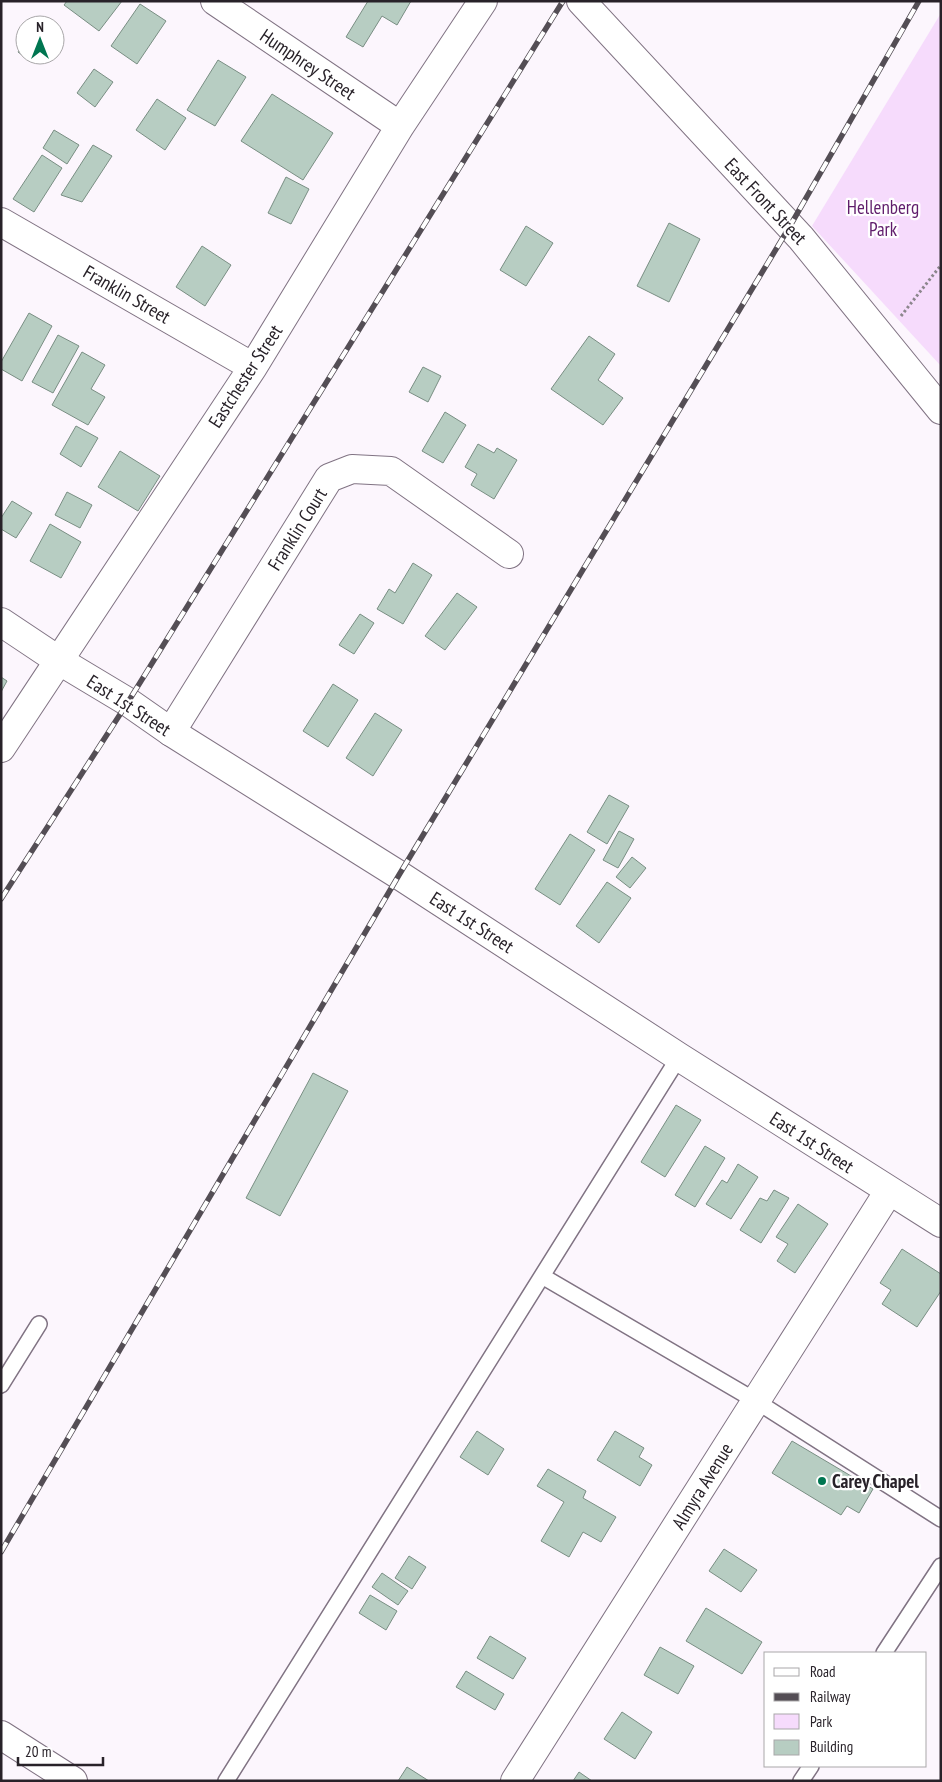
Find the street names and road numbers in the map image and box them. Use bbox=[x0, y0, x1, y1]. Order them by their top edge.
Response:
street label: Humphrey Street bbox=[256, 23, 361, 105]
street label: East Front Street bbox=[720, 153, 813, 250]
street label: Franklin Street bbox=[79, 259, 176, 329]
street label: Eastchester Street bbox=[203, 319, 288, 432]
street label: Franklin Court bbox=[262, 483, 332, 575]
street label: East 1st Street bbox=[83, 669, 176, 741]
street label: East 1st Street bbox=[426, 886, 519, 958]
street label: East 1st Street bbox=[766, 1106, 859, 1178]
street label: Almyra Avenue bbox=[666, 1438, 738, 1534]

